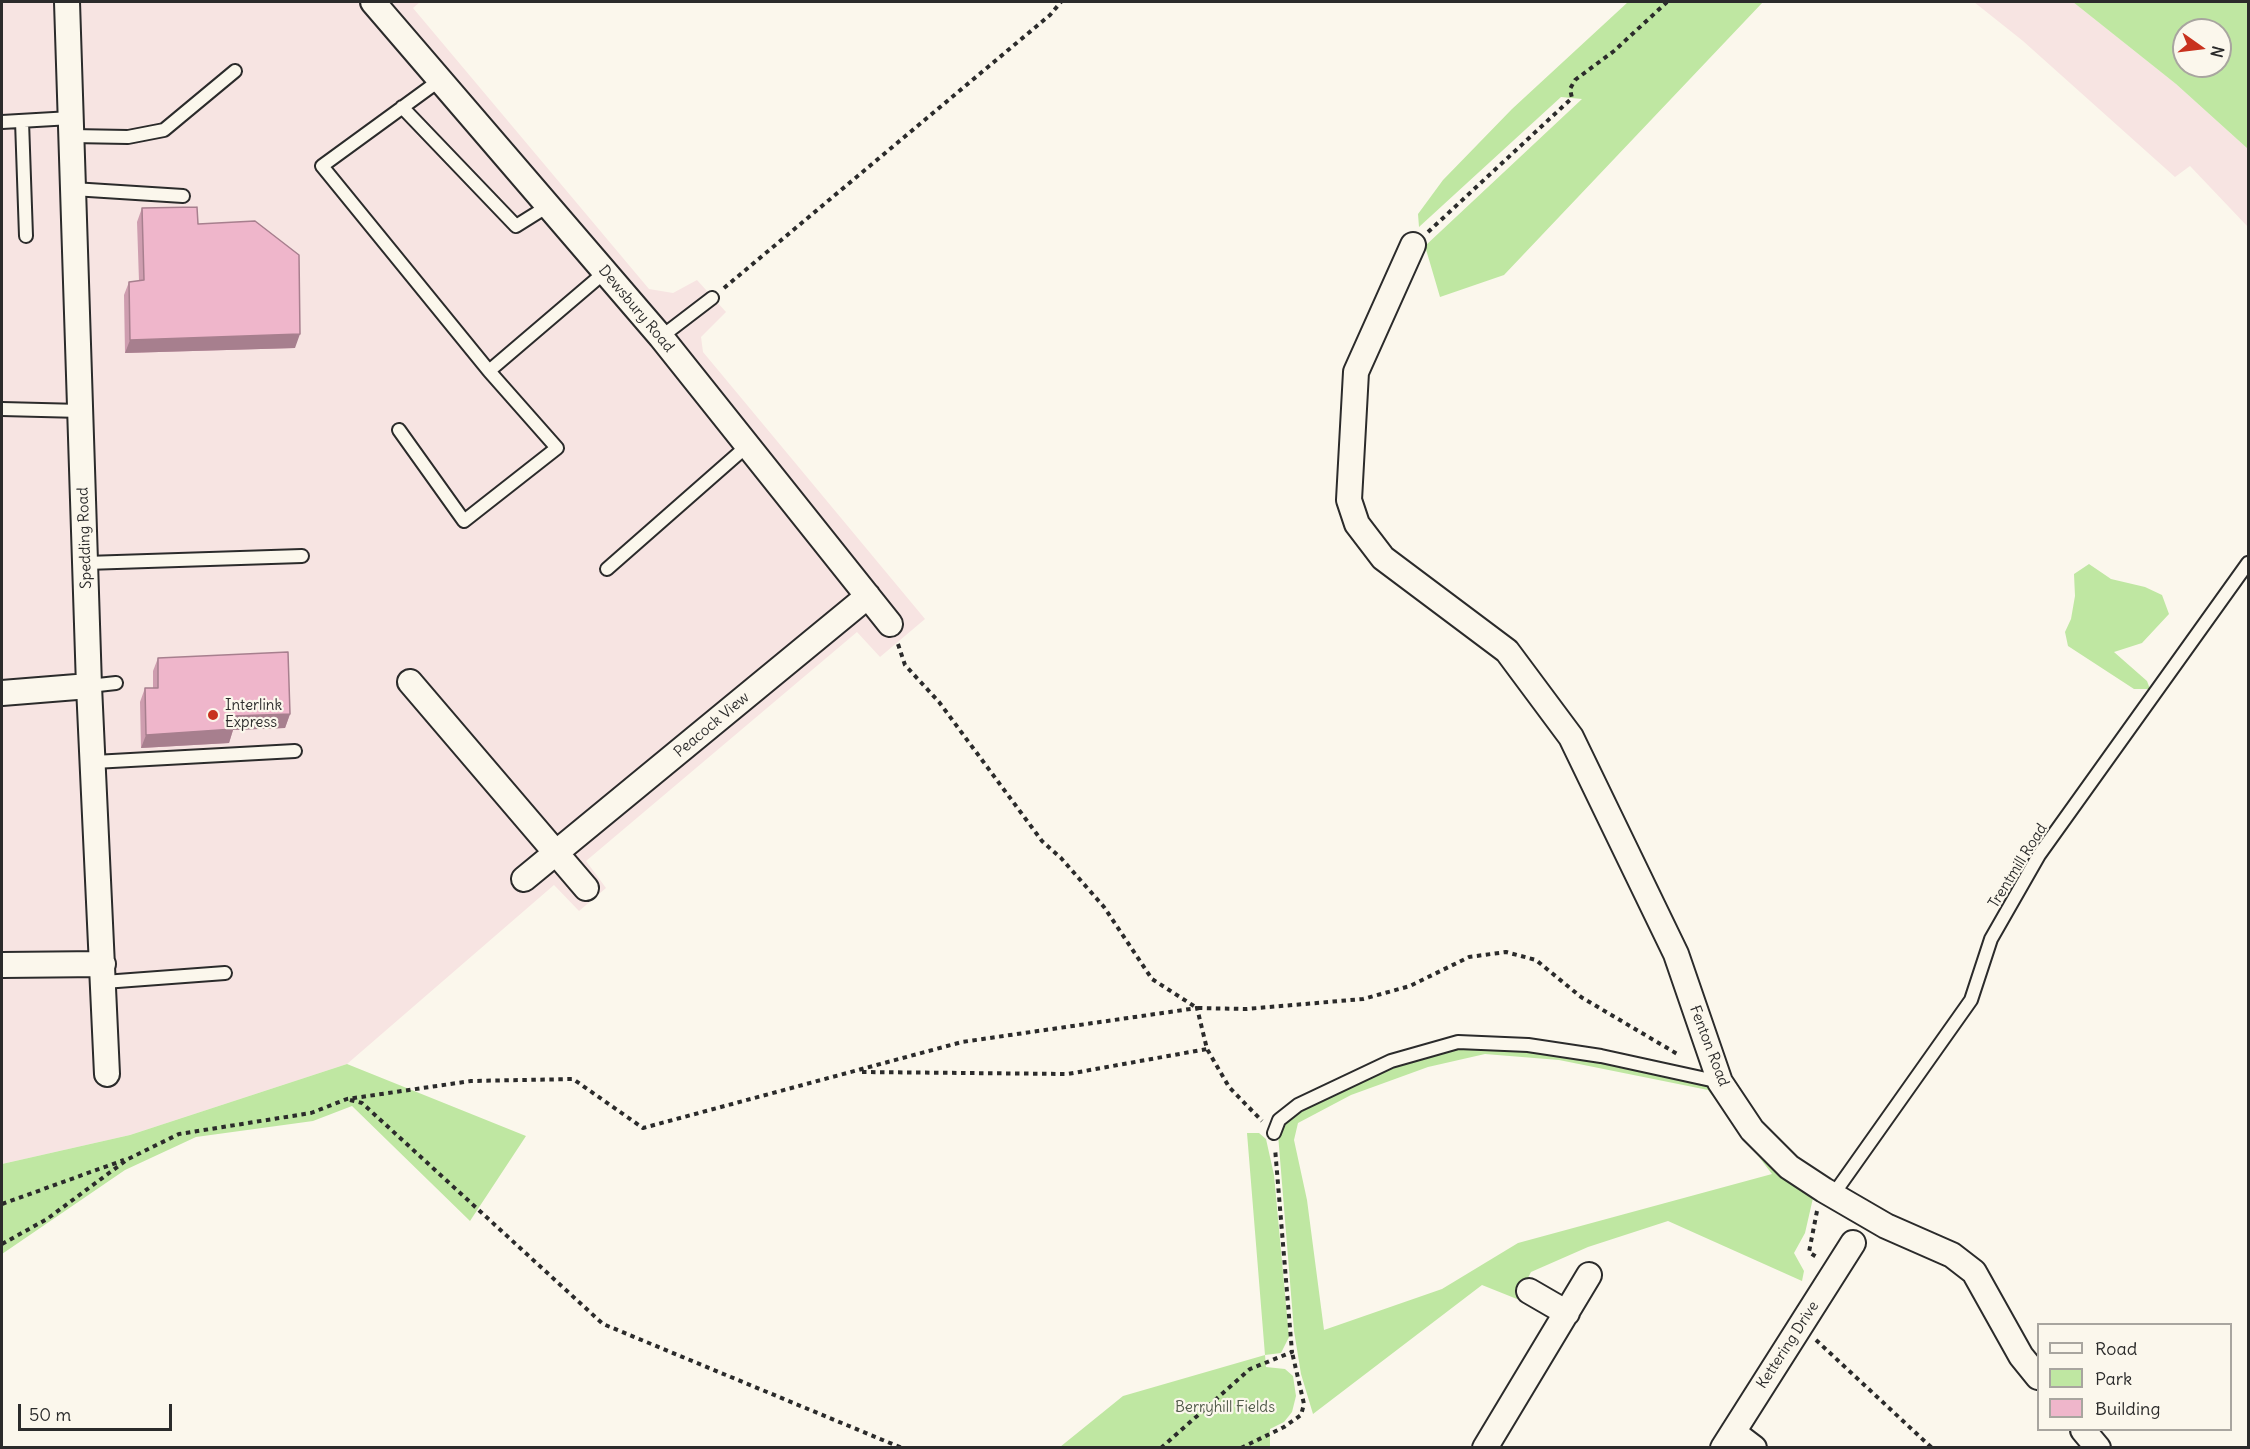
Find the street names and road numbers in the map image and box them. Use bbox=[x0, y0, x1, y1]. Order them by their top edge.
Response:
street label: Dewsbury Road bbox=[594, 262, 678, 356]
street label: Spedding Road bbox=[74, 487, 96, 589]
street label: Peacock View bbox=[671, 688, 753, 762]
street label: Trentmill Road bbox=[1985, 820, 2051, 912]
street label: Fenton Road bbox=[1685, 1003, 1733, 1089]
street label: Kettering Drive bbox=[1753, 1298, 1823, 1392]

